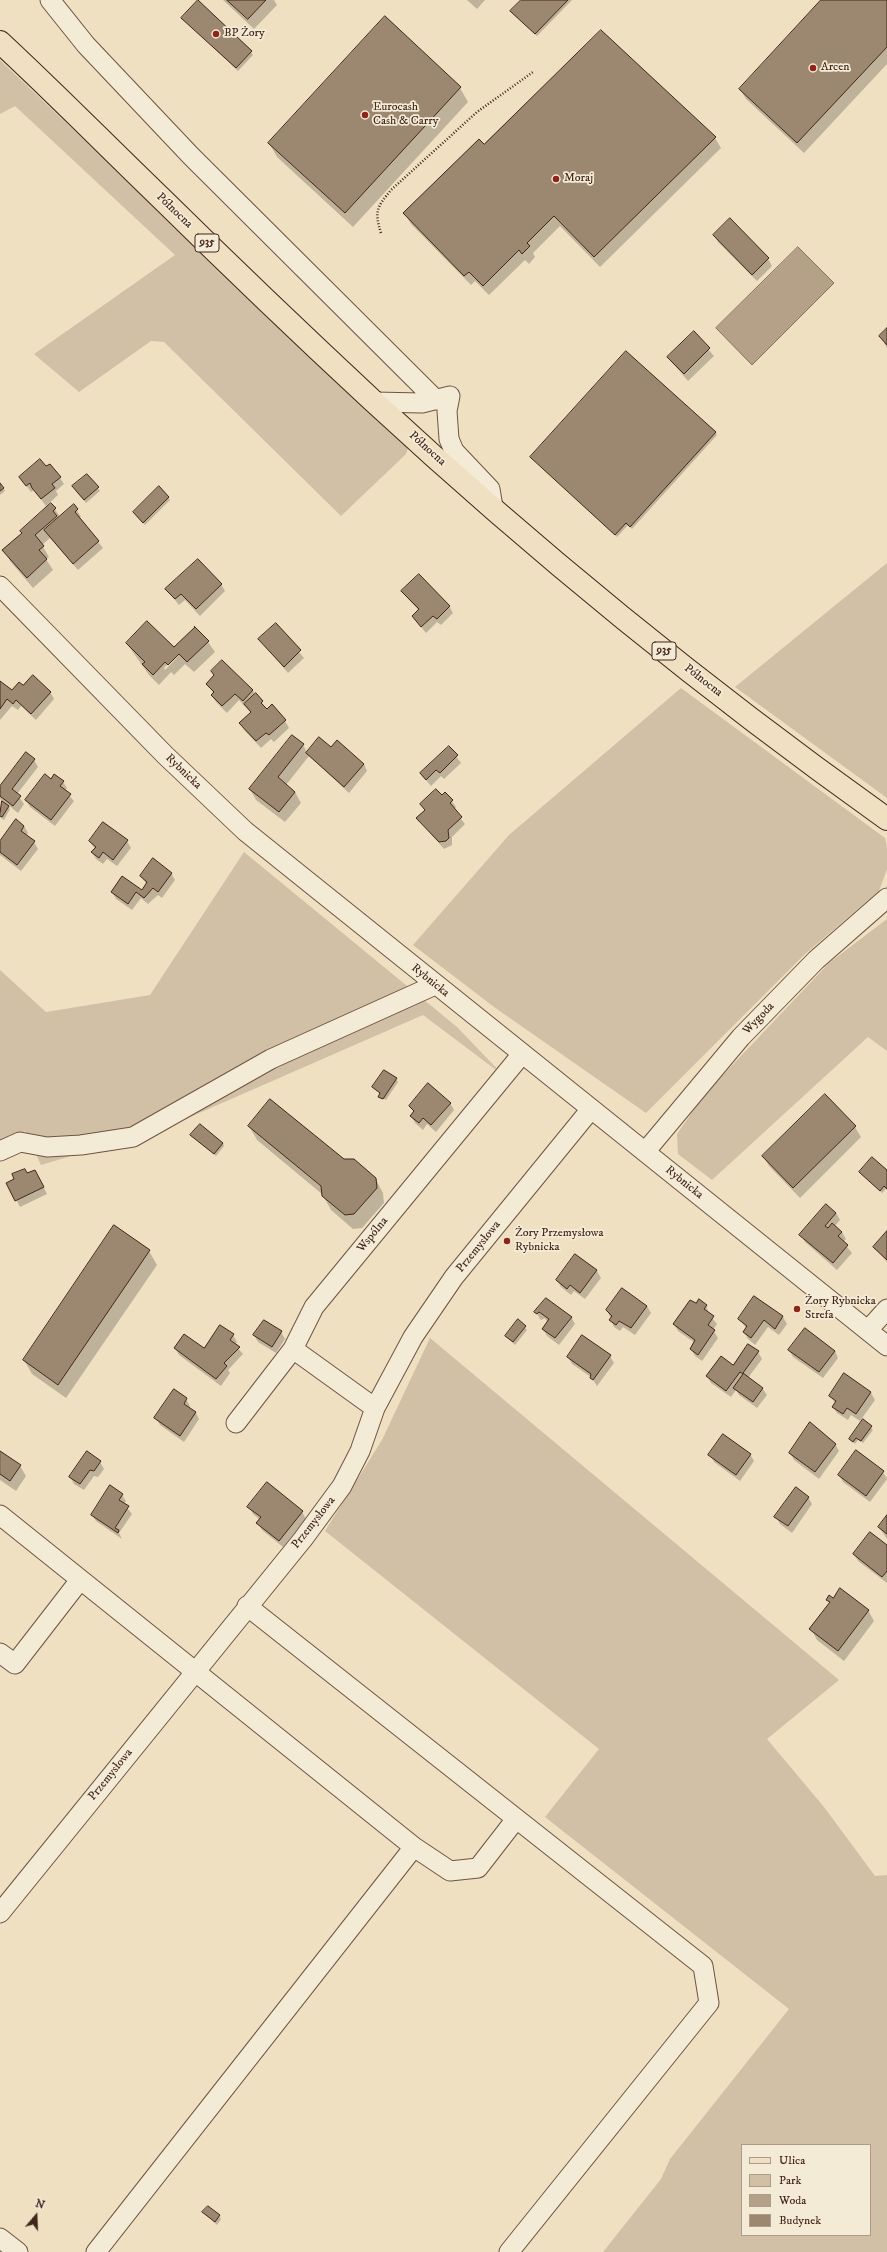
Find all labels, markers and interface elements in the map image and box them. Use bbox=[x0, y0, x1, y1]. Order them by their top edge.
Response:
place label: BP Żory bbox=[224, 27, 265, 41]
marker: BP Żory bbox=[211, 29, 221, 39]
place label: Arcen bbox=[821, 61, 849, 75]
marker: Arcen bbox=[808, 63, 818, 73]
place label: Eurocash Cash & Carry bbox=[373, 101, 438, 129]
marker: Eurocash Cash & Carry bbox=[360, 110, 370, 120]
place label: Moraj bbox=[564, 172, 593, 186]
marker: Moraj bbox=[551, 174, 561, 184]
street label: Północna bbox=[153, 190, 195, 232]
road number: 935 bbox=[195, 234, 219, 252]
street label: Północna bbox=[406, 429, 448, 469]
road number: 935 bbox=[652, 642, 676, 660]
street label: Północna bbox=[681, 662, 725, 700]
street label: Rybnicka bbox=[162, 751, 204, 793]
street label: Rybnicka bbox=[408, 961, 452, 1001]
street label: Wygoda bbox=[740, 1000, 778, 1038]
street label: Rybnicka bbox=[662, 1163, 706, 1203]
street label: Wspólna bbox=[354, 1214, 392, 1256]
street label: Przemysłowa bbox=[454, 1218, 504, 1276]
place label: Żory Przemysłowa Rybnicka bbox=[515, 1227, 604, 1255]
marker: Żory Przemysłowa Rybnicka bbox=[502, 1236, 512, 1246]
place label: Żory Rybnicka Strefa bbox=[805, 1295, 876, 1323]
marker: Żory Rybnicka Strefa bbox=[792, 1304, 802, 1314]
street label: Przemysłowa bbox=[289, 1494, 339, 1552]
street label: Przemysłowa bbox=[86, 1746, 136, 1804]
legend bbox=[741, 2144, 871, 2236]
text: Ulica bbox=[779, 2153, 805, 2168]
text: Park bbox=[779, 2173, 801, 2188]
text: Woda bbox=[779, 2193, 806, 2208]
north arrow bbox=[16, 2196, 56, 2236]
text: N bbox=[33, 2197, 46, 2213]
text: Budynek bbox=[779, 2213, 821, 2228]

